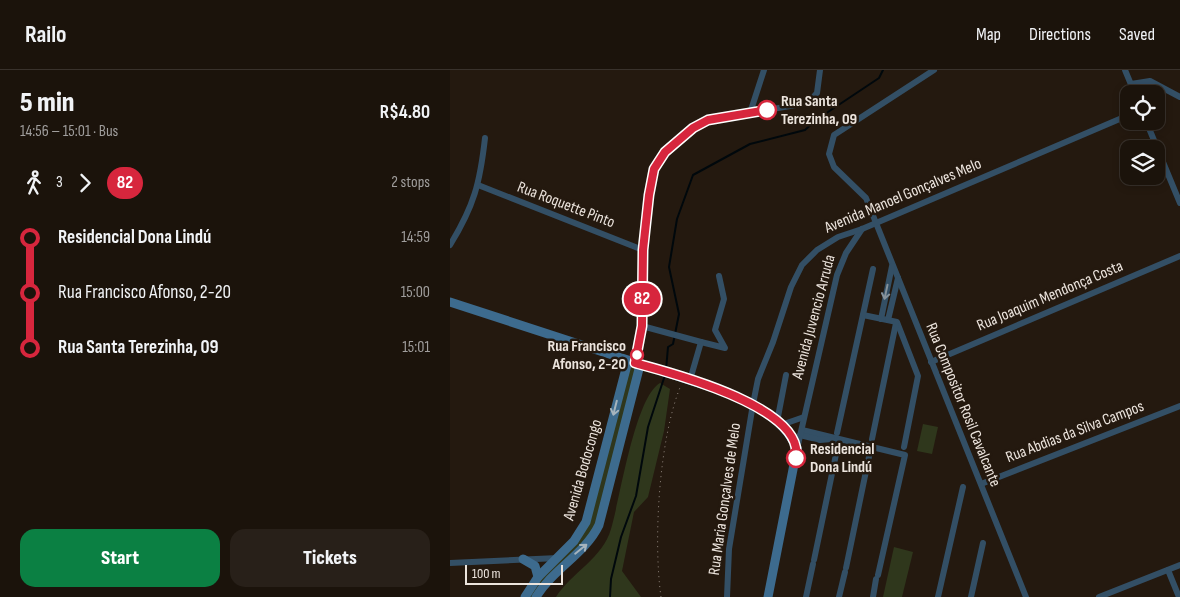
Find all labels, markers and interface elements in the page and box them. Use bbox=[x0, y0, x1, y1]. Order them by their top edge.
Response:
text: Railo bbox=[25, 20, 67, 49]
text: Map bbox=[976, 24, 1001, 45]
text: Directions bbox=[1029, 24, 1091, 45]
text: Saved bbox=[1119, 24, 1155, 45]
map controls bbox=[1120, 85, 1165, 185]
button: locate bbox=[1120, 85, 1165, 130]
text: 5 min bbox=[20, 86, 75, 119]
place label: Rua Santa Terezinha, 09 bbox=[781, 92, 857, 129]
marker: Rua Santa Terezinha, 09 bbox=[757, 100, 777, 120]
text: R$4.80 bbox=[380, 101, 430, 124]
text: 14:56 – 15:01 · Bus bbox=[20, 122, 118, 141]
button: layers bbox=[1120, 140, 1165, 185]
street label: Avenida Manoel Gonçalves Melo bbox=[821, 154, 984, 238]
icon: walk bbox=[20, 169, 48, 197]
icon: forward bbox=[71, 169, 99, 197]
text: 82 bbox=[117, 172, 133, 193]
text: 3 bbox=[56, 173, 63, 192]
text: 2 stops bbox=[391, 173, 430, 192]
street label: Rua Roquette Pinto bbox=[515, 178, 617, 232]
text: Residencial Dona Lindú bbox=[58, 226, 211, 249]
text: 14:59 bbox=[401, 228, 430, 247]
street label: Avenida Juvencio Arruda bbox=[788, 253, 840, 382]
street label: Rua Joaquim Mendonça Costa bbox=[974, 257, 1126, 335]
text: Rua Francisco Afonso, 2-20 bbox=[58, 281, 231, 304]
text: 15:00 bbox=[401, 283, 430, 302]
line badge: 82 bbox=[620, 283, 664, 315]
one-way arrow bbox=[881, 283, 891, 299]
text: 82 bbox=[634, 288, 650, 309]
street label: Rua Compositor Rosil Cavalcante bbox=[921, 320, 1005, 490]
text: Rua Santa Terezinha, 09 bbox=[58, 336, 219, 359]
place label: Rua Francisco Afonso, 2-20 bbox=[547, 337, 626, 374]
text: 15:01 bbox=[402, 338, 430, 357]
marker: Rua Francisco Afonso, 2-20 bbox=[630, 348, 644, 362]
street label: Rua Abdias da Silva Campos bbox=[1003, 397, 1147, 467]
one-way arrow bbox=[610, 400, 619, 416]
street label: Avenida Bodocongo bbox=[559, 417, 606, 524]
street label: Rua Maria Gonçalves de Melo bbox=[705, 422, 745, 576]
place label: Residencial Dona Lindú bbox=[810, 440, 875, 477]
marker: Residencial Dona Lindú bbox=[786, 448, 806, 468]
button: Start bbox=[20, 529, 220, 587]
button: Tickets bbox=[230, 529, 430, 587]
one-way arrow bbox=[574, 543, 587, 554]
scale bar bbox=[465, 562, 562, 585]
text: 100 m bbox=[472, 565, 501, 582]

